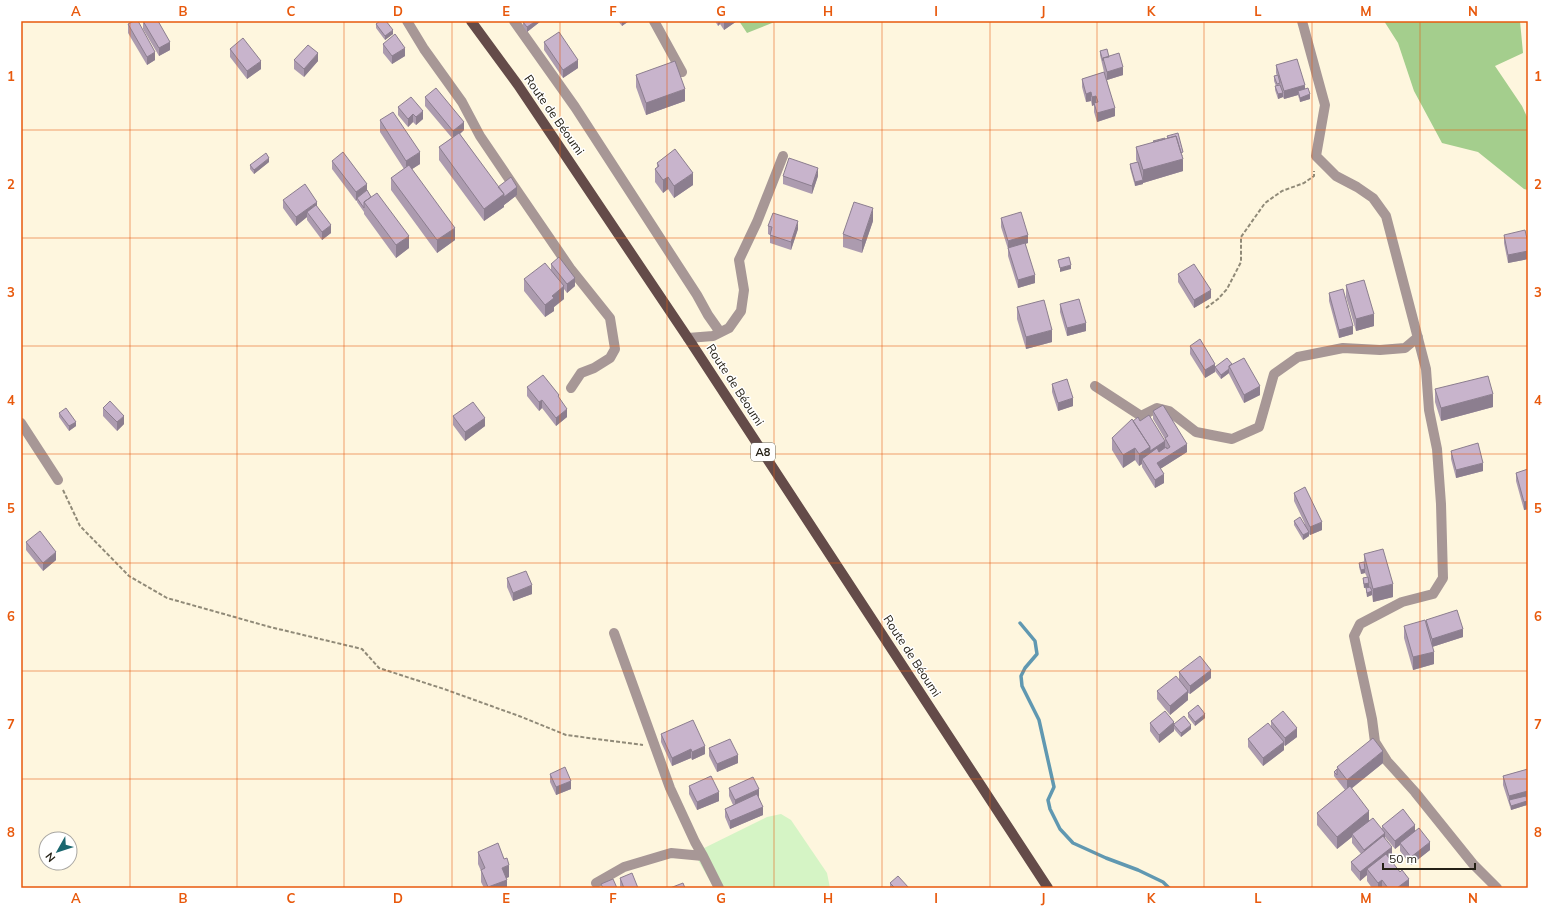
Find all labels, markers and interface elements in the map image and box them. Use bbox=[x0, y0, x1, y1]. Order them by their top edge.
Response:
text: A bbox=[71, 3, 81, 19]
text: B bbox=[179, 3, 188, 19]
text: C bbox=[287, 3, 296, 19]
text: D bbox=[393, 3, 403, 19]
text: E bbox=[502, 3, 510, 19]
text: F bbox=[609, 3, 617, 19]
text: G bbox=[716, 3, 726, 19]
text: H bbox=[823, 3, 833, 19]
text: I bbox=[934, 3, 938, 19]
text: J bbox=[1041, 3, 1045, 19]
text: K bbox=[1147, 3, 1157, 19]
text: L bbox=[1254, 3, 1262, 19]
text: M bbox=[1360, 3, 1372, 19]
text: N bbox=[1468, 3, 1478, 19]
text: 1 bbox=[7, 68, 15, 84]
text: 1 bbox=[1534, 68, 1542, 84]
street label: Route de Béoumi bbox=[521, 72, 588, 158]
text: 2 bbox=[7, 176, 15, 192]
text: 2 bbox=[1534, 176, 1542, 192]
text: 3 bbox=[7, 284, 15, 300]
text: 3 bbox=[1534, 284, 1542, 300]
street label: Route de Béoumi bbox=[703, 341, 768, 429]
text: 4 bbox=[7, 392, 15, 408]
text: 4 bbox=[1534, 392, 1542, 408]
road number: A8 bbox=[751, 443, 775, 461]
text: 5 bbox=[7, 500, 15, 516]
text: 5 bbox=[1534, 500, 1542, 516]
text: 6 bbox=[7, 608, 15, 624]
text: 6 bbox=[1534, 608, 1542, 624]
street label: Route de Béoumi bbox=[880, 612, 945, 700]
text: 7 bbox=[7, 716, 15, 732]
text: 7 bbox=[1534, 716, 1542, 732]
text: 8 bbox=[7, 824, 15, 840]
text: 8 bbox=[1534, 824, 1542, 840]
north arrow bbox=[38, 831, 78, 871]
scale bar bbox=[1383, 845, 1475, 871]
text: N bbox=[42, 850, 58, 865]
text: 50 m bbox=[1389, 851, 1417, 866]
text: A bbox=[71, 890, 81, 906]
text: B bbox=[179, 890, 188, 906]
text: C bbox=[287, 890, 296, 906]
text: D bbox=[393, 890, 403, 906]
text: E bbox=[502, 890, 510, 906]
text: F bbox=[609, 890, 617, 906]
text: G bbox=[716, 890, 726, 906]
text: H bbox=[823, 890, 833, 906]
text: I bbox=[934, 890, 938, 906]
text: J bbox=[1041, 890, 1045, 906]
text: K bbox=[1147, 890, 1157, 906]
text: L bbox=[1254, 890, 1262, 906]
text: M bbox=[1360, 890, 1372, 906]
text: N bbox=[1468, 890, 1478, 906]

